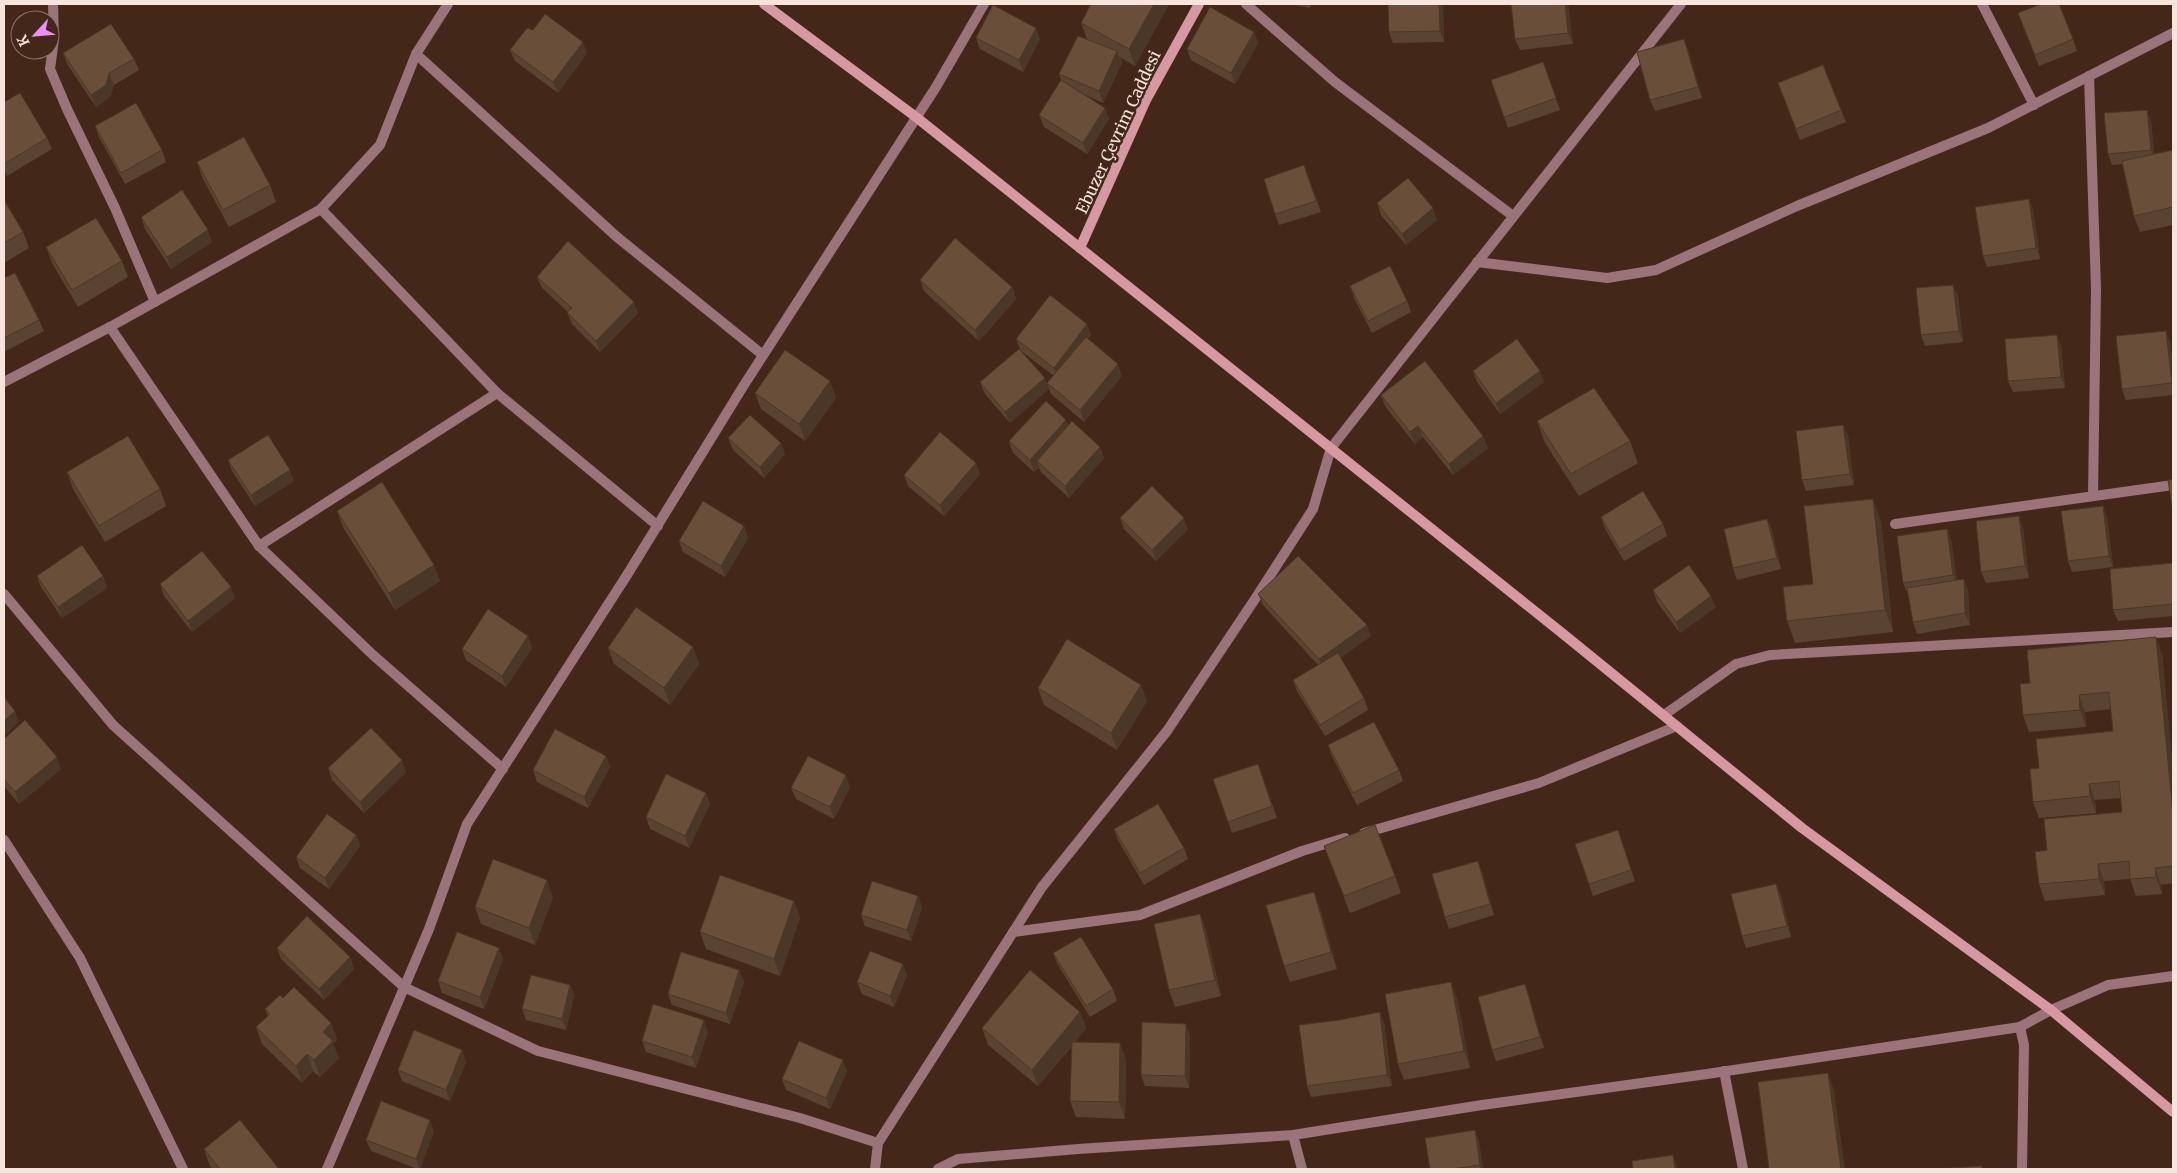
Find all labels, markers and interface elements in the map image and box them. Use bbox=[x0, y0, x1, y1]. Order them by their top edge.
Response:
north arrow bbox=[10, 10, 60, 60]
text: K bbox=[13, 32, 34, 49]
street label: Ebuzer Çevrim Caddesi bbox=[1071, 47, 1165, 217]

